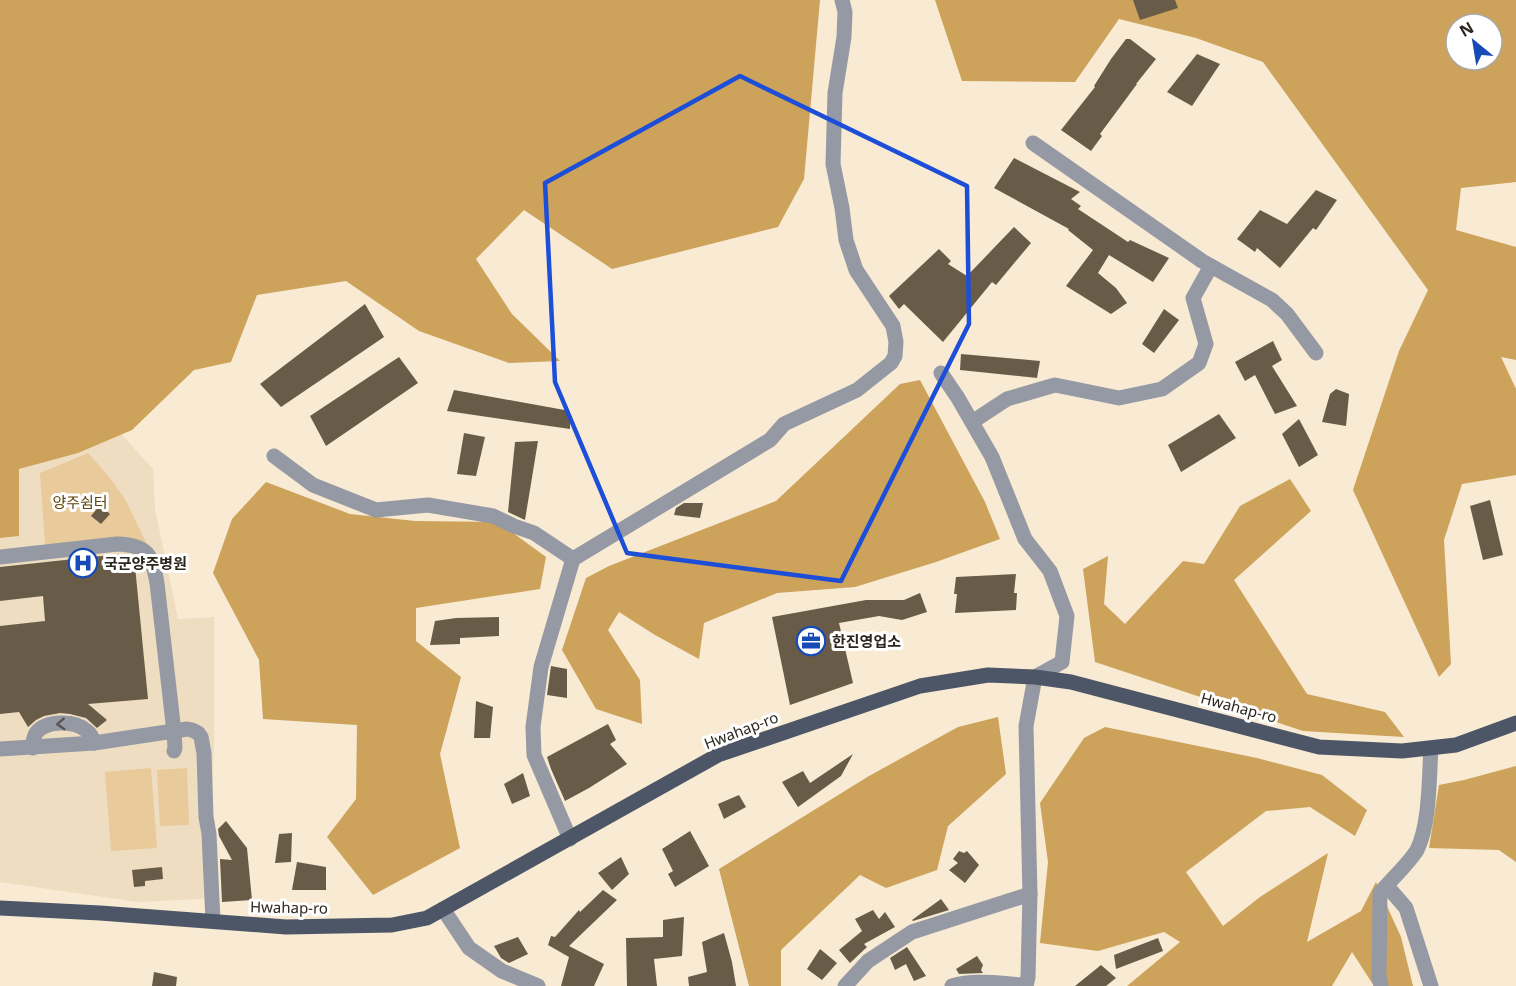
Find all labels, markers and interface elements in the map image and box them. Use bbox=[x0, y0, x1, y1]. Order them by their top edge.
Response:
north arrow bbox=[1444, 12, 1504, 72]
text: N bbox=[1455, 16, 1478, 42]
park label: 양주쉼터 bbox=[52, 492, 108, 512]
hospital icon: 국군양주병원 bbox=[67, 547, 99, 579]
place label: 국군양주병원 bbox=[104, 553, 187, 573]
office icon: 한진영업소 bbox=[795, 625, 827, 657]
place label: 한진영업소 bbox=[832, 631, 901, 651]
street label: Hwahap-ro bbox=[1199, 687, 1279, 727]
street label: Hwahap-ro bbox=[701, 707, 781, 753]
one-way arrow bbox=[56, 718, 65, 731]
street label: Hwahap-ro bbox=[250, 896, 328, 918]

